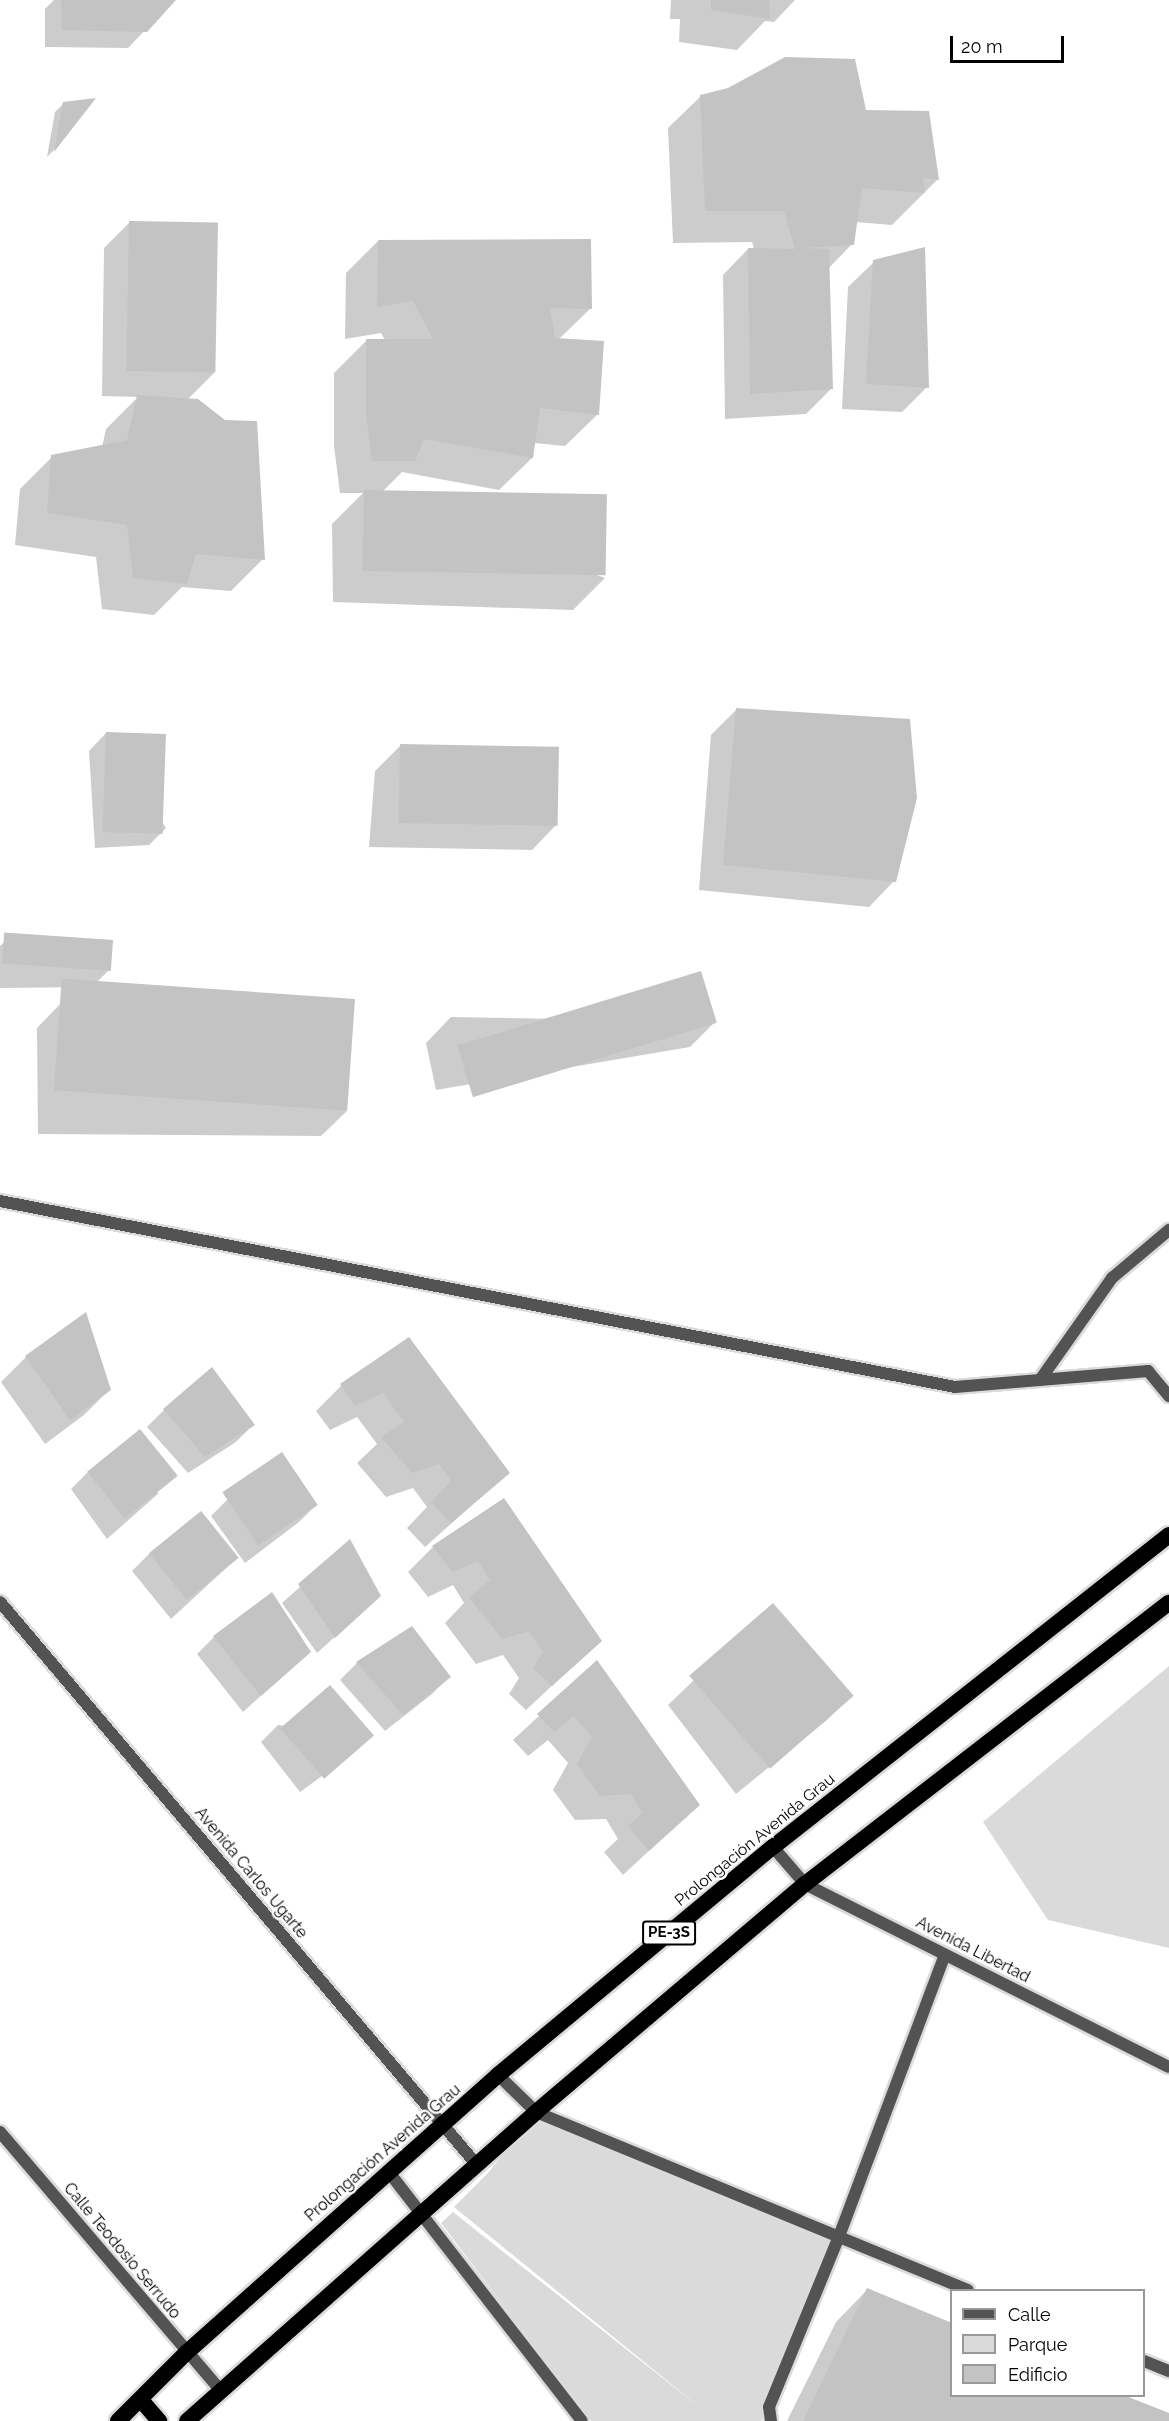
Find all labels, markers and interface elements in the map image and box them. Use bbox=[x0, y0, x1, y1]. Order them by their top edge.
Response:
scale bar bbox=[953, 24, 1067, 62]
text: 20 m bbox=[961, 36, 1003, 57]
street label: Prolongación Avenida Grau bbox=[671, 1769, 839, 1911]
street label: Avenida Carlos Ugarte bbox=[191, 1804, 311, 1942]
street label: Avenida Libertad bbox=[913, 1913, 1033, 1987]
road number: PE-3S bbox=[642, 1921, 696, 1945]
street label: Prolongación Avenida Grau bbox=[301, 2080, 465, 2226]
street label: Calle Teodosio Serrudo bbox=[59, 2179, 185, 2323]
legend bbox=[950, 2289, 1145, 2397]
text: Calle bbox=[1008, 2304, 1051, 2325]
text: Parque bbox=[1008, 2334, 1067, 2355]
text: Edificio bbox=[1008, 2364, 1067, 2385]

